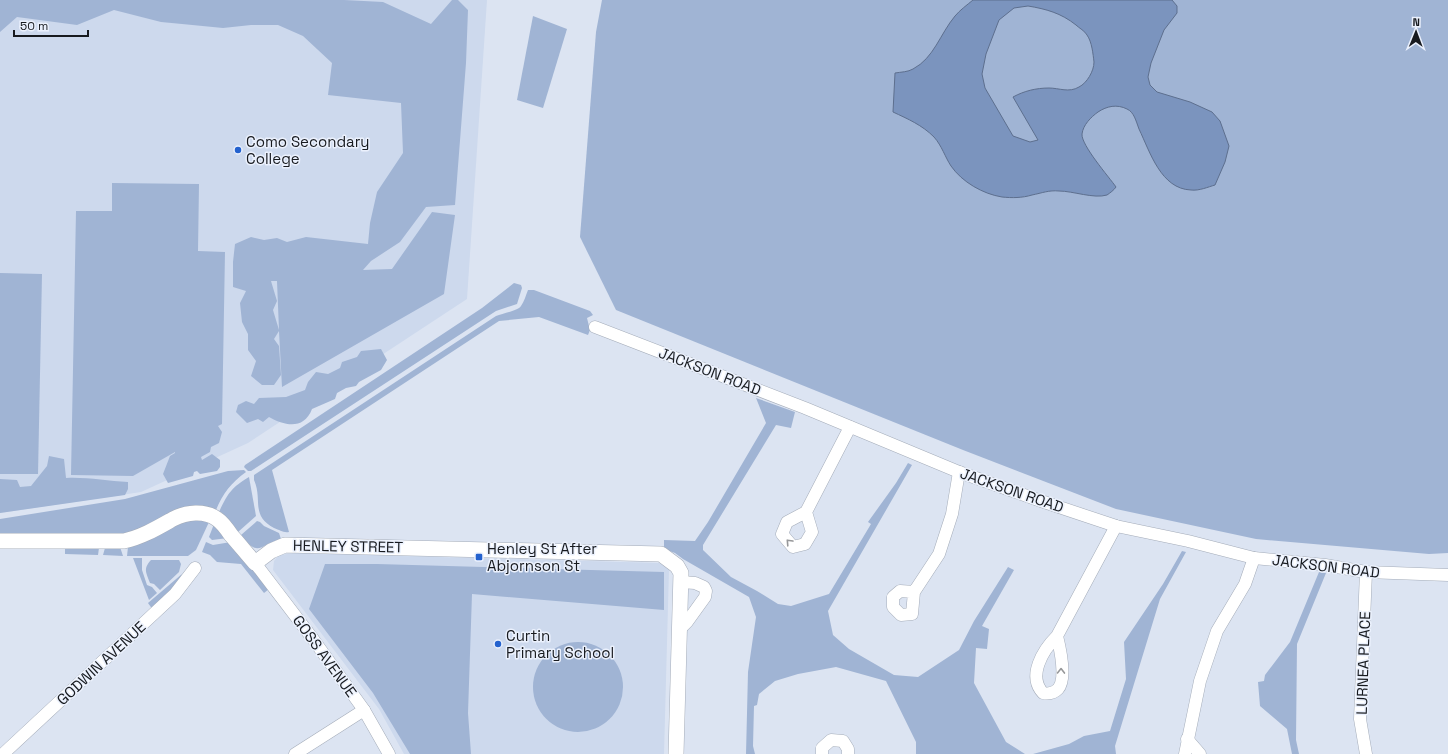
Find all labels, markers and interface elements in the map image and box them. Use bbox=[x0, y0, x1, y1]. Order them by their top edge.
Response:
scale bar bbox=[14, 12, 88, 38]
north arrow bbox=[1396, 12, 1436, 52]
text: N bbox=[1412, 15, 1420, 29]
text: 50 m bbox=[20, 18, 48, 34]
place label: Como Secondary College bbox=[246, 132, 370, 168]
marker: Como Secondary College bbox=[233, 145, 243, 155]
street label: JACKSON ROAD bbox=[656, 343, 764, 399]
street label: JACKSON ROAD bbox=[958, 463, 1066, 517]
street label: HENLEY STREET bbox=[293, 536, 404, 556]
place label: Henley St After Abjornson St bbox=[487, 539, 597, 575]
one-way arrow bbox=[787, 539, 794, 547]
street label: JACKSON ROAD bbox=[1271, 550, 1381, 582]
marker: Henley St After Abjornson St bbox=[474, 552, 484, 562]
street label: GOSS AVENUE bbox=[289, 611, 361, 701]
street label: LURNEA PLACE bbox=[1352, 611, 1374, 715]
street label: GODWIN AVENUE bbox=[53, 617, 149, 709]
place label: Curtin Primary School bbox=[506, 626, 614, 662]
marker: Curtin Primary School bbox=[493, 639, 503, 649]
one-way arrow bbox=[1057, 668, 1065, 674]

